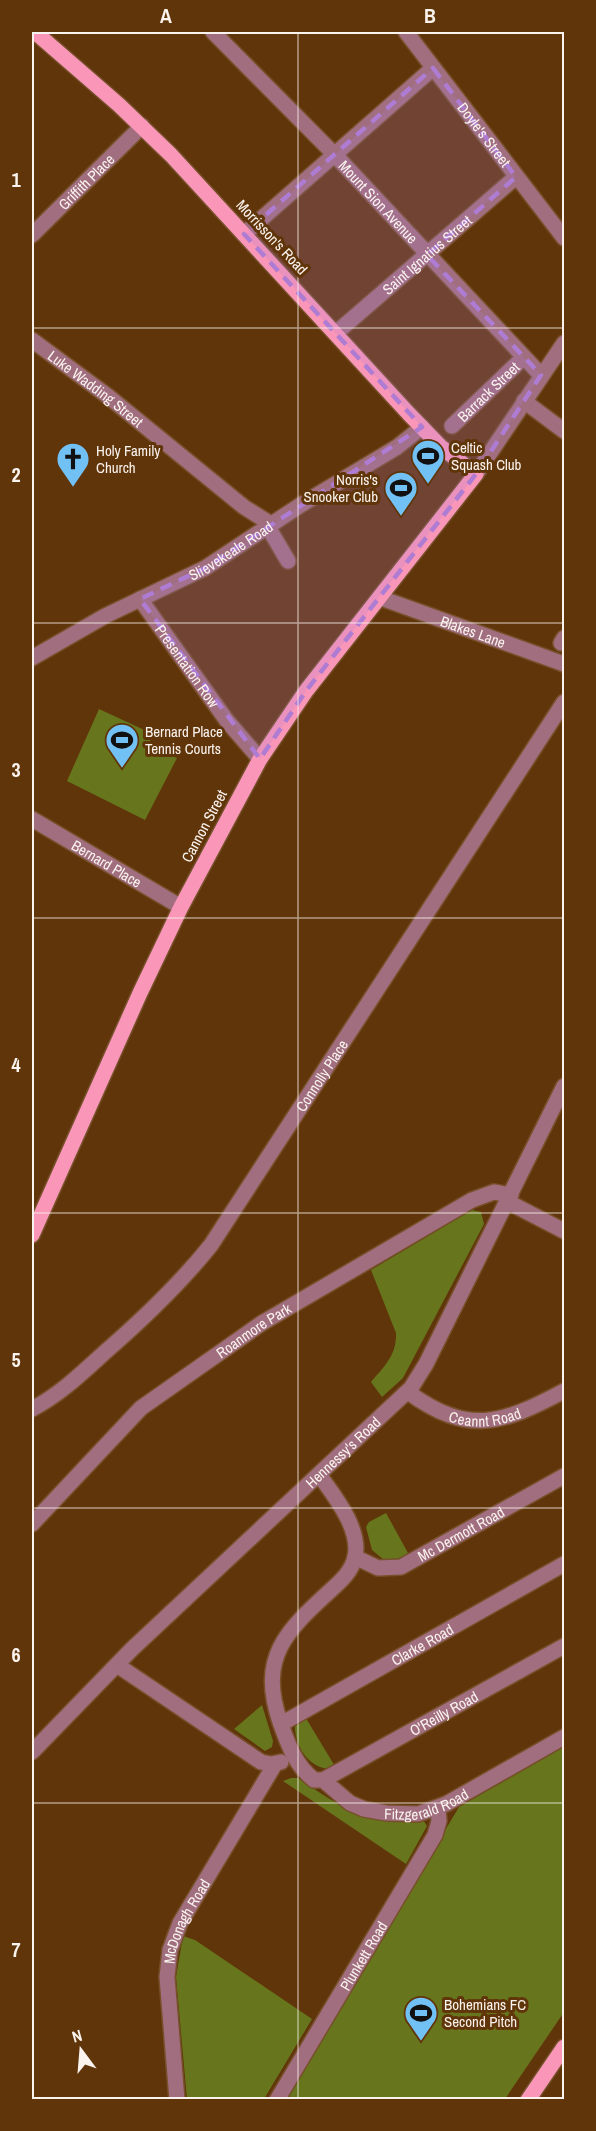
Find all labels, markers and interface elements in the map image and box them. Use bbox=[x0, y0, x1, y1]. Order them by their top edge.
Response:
text: A bbox=[160, 2, 172, 29]
text: B bbox=[424, 2, 436, 29]
street label: Doyle's Street bbox=[453, 98, 516, 171]
street label: Griffith Place bbox=[53, 149, 119, 214]
street label: Mount Sion Avenue bbox=[334, 155, 423, 248]
text: 1 bbox=[11, 166, 21, 193]
street label: Morrisson's Road bbox=[232, 195, 312, 279]
street label: Saint Ignatius Street bbox=[377, 209, 476, 299]
street label: Luke Wadding Street bbox=[44, 345, 148, 432]
street label: Barrack Street bbox=[452, 356, 524, 426]
place label: Celtic Squash Club bbox=[451, 437, 522, 475]
sports icon: Celtic Squash Club bbox=[410, 438, 446, 485]
place label: Holy Family Church bbox=[96, 440, 161, 478]
church icon: Holy Family Church bbox=[55, 441, 91, 488]
text: 2 bbox=[11, 461, 21, 488]
place label: Norris's Snooker Club bbox=[303, 469, 378, 507]
sports icon: Norris's Snooker Club bbox=[383, 470, 419, 517]
street label: Slievekeale Road bbox=[185, 516, 277, 585]
street label: Blakes Lane bbox=[438, 610, 509, 653]
street label: Presentation Row bbox=[151, 620, 225, 712]
place label: Bernard Place Tennis Courts bbox=[145, 721, 223, 759]
sports icon: Bernard Place Tennis Courts bbox=[104, 722, 140, 769]
text: 3 bbox=[11, 756, 21, 783]
street label: Cannon Street bbox=[176, 786, 232, 866]
street label: Bernard Place bbox=[68, 834, 146, 892]
street label: Connolly Place bbox=[290, 1035, 353, 1116]
text: 4 bbox=[11, 1051, 21, 1078]
street label: Roanmore Park bbox=[212, 1297, 296, 1363]
text: 5 bbox=[11, 1346, 21, 1373]
street label: Ceannt Road bbox=[446, 1402, 524, 1431]
street label: Hennessy's Road bbox=[300, 1411, 385, 1492]
street label: Mc Dermott Road bbox=[414, 1501, 508, 1566]
street label: Clarke Road bbox=[387, 1618, 457, 1670]
text: 6 bbox=[11, 1641, 21, 1668]
street label: O'Reilly Road bbox=[405, 1685, 482, 1740]
street label: Fitzgerald Road bbox=[384, 1783, 472, 1825]
street label: McDonagh Road bbox=[158, 1875, 215, 1965]
street label: Plunkett Road bbox=[334, 1917, 392, 1994]
text: 7 bbox=[11, 1936, 21, 1963]
place label: Bohemians FC Second Pitch bbox=[444, 1994, 526, 2032]
sports icon: Bohemians FC Second Pitch bbox=[403, 1995, 439, 2042]
north arrow bbox=[51, 2020, 111, 2080]
text: N bbox=[69, 2024, 84, 2047]

